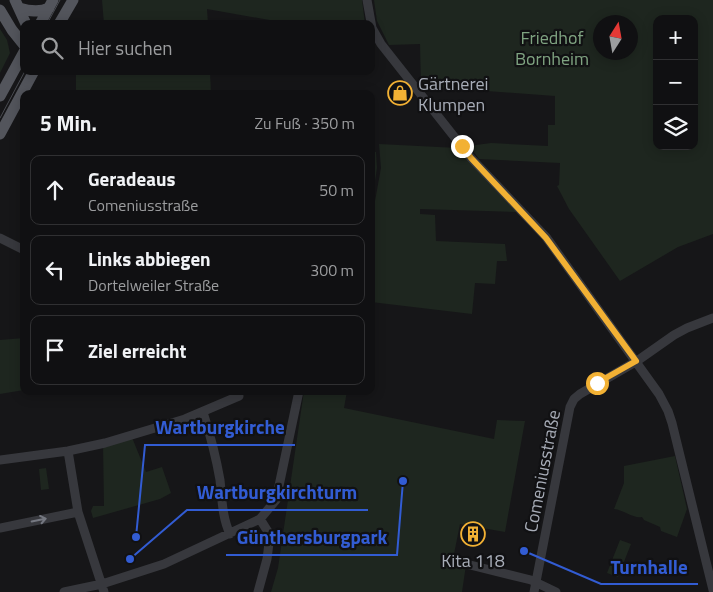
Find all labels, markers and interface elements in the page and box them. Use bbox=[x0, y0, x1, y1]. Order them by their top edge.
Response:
north arrow bbox=[593, 15, 638, 60]
map controls bbox=[653, 15, 698, 150]
button: + bbox=[653, 15, 698, 60]
search box bbox=[20, 20, 375, 75]
park label: Friedhof Bornheim bbox=[515, 24, 589, 72]
text: Hier suchen bbox=[78, 33, 173, 62]
icon: search bbox=[38, 34, 66, 62]
button: − bbox=[653, 60, 698, 105]
place label: Gärtnerei Klumpen bbox=[418, 70, 489, 118]
shop icon: Gärtnerei Klumpen bbox=[387, 80, 413, 106]
button: layers bbox=[653, 105, 698, 150]
text: 5 Min. bbox=[40, 107, 97, 139]
text: Zu Fuß · 350 m bbox=[254, 111, 355, 135]
route end bbox=[451, 135, 474, 158]
text: Geradeaus bbox=[88, 164, 175, 193]
icon: ahead bbox=[41, 176, 69, 204]
text: 50 m bbox=[319, 178, 354, 202]
text: Comeniusstraße bbox=[88, 193, 198, 217]
text: Links abbiegen bbox=[88, 244, 211, 273]
icon: left bbox=[41, 256, 69, 284]
text: 300 m bbox=[310, 258, 354, 282]
text: Dortelweiler Straße bbox=[88, 273, 219, 297]
icon: arrive bbox=[41, 336, 69, 364]
text: Ziel erreicht bbox=[88, 336, 186, 365]
route start bbox=[586, 372, 609, 395]
street label: Comeniusstraße bbox=[517, 407, 567, 535]
callout: Wartburgkirche bbox=[145, 411, 295, 445]
text: Wartburgkirche bbox=[155, 412, 285, 441]
callout: Wartburgkirchturm bbox=[187, 476, 368, 510]
text: Wartburgkirchturm bbox=[197, 477, 357, 506]
one-way arrow bbox=[30, 515, 46, 524]
callout: Günthersburgpark bbox=[226, 521, 397, 555]
building icon: Kita 118 bbox=[460, 521, 486, 547]
text: Günthersburgpark bbox=[237, 522, 388, 551]
place label: Kita 118 bbox=[441, 547, 505, 574]
callout: Turnhalle bbox=[601, 550, 698, 584]
text: Turnhalle bbox=[610, 552, 688, 581]

